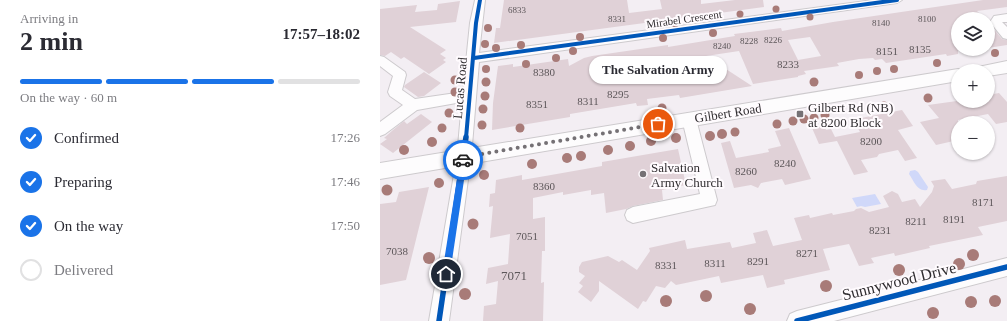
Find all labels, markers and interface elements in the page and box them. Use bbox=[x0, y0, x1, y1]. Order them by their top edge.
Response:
house number: 6833 bbox=[508, 5, 527, 15]
street label: Mirabel Crescent bbox=[646, 8, 722, 30]
text: Arriving in bbox=[20, 11, 78, 26]
map controls bbox=[951, 12, 995, 160]
button: layers bbox=[951, 12, 995, 56]
house number: 8331 bbox=[608, 14, 626, 24]
house number: 8100 bbox=[918, 14, 937, 24]
house number: 8140 bbox=[872, 18, 891, 28]
text: 17:57–18:02 bbox=[283, 26, 360, 42]
text: 2 min bbox=[20, 27, 83, 56]
house number: 8226 bbox=[764, 35, 783, 45]
house number: 8228 bbox=[740, 36, 759, 46]
house number: 8240 bbox=[713, 41, 732, 51]
house number: 8135 bbox=[909, 43, 932, 55]
house number: 8151 bbox=[876, 45, 898, 57]
street label: Lucas Road bbox=[450, 56, 470, 119]
callout: The Salvation Army bbox=[589, 56, 727, 84]
house number: 8233 bbox=[777, 58, 800, 70]
text: The Salvation Army bbox=[602, 62, 714, 77]
button: + bbox=[951, 64, 995, 108]
house number: 8380 bbox=[533, 66, 556, 78]
house number: 8295 bbox=[607, 88, 630, 100]
text: On the way · 60 m bbox=[20, 90, 117, 105]
house number: 8311 bbox=[577, 95, 599, 107]
house number: 8351 bbox=[526, 98, 548, 110]
street label: Gilbert Road bbox=[693, 100, 763, 126]
place label: Gilbert Rd (NB) at 8200 Block bbox=[808, 100, 893, 130]
pin bbox=[641, 107, 675, 141]
marker: Gilbert Rd (NB) at 8200 Block bbox=[795, 109, 805, 119]
icon: bag bbox=[647, 113, 669, 135]
button: − bbox=[951, 116, 995, 160]
icon: check bbox=[20, 127, 42, 149]
text: Confirmed bbox=[54, 130, 119, 146]
text: 17:26 bbox=[330, 130, 360, 145]
house number: 8200 bbox=[860, 135, 883, 147]
courier bbox=[443, 140, 483, 180]
icon: car bbox=[452, 149, 474, 171]
house number: 8240 bbox=[774, 157, 797, 169]
place label: Salvation Army Church bbox=[651, 160, 723, 190]
house number: 8260 bbox=[735, 165, 758, 177]
marker: Salvation Army Church bbox=[638, 169, 648, 179]
icon: check bbox=[20, 171, 42, 193]
text: Preparing bbox=[54, 174, 112, 190]
text: 17:46 bbox=[330, 174, 360, 189]
house number: 8360 bbox=[533, 180, 556, 192]
house number: 8171 bbox=[972, 196, 994, 208]
house number: 8191 bbox=[943, 213, 965, 225]
icon: check bbox=[20, 215, 42, 237]
house number: 8211 bbox=[905, 215, 927, 227]
text: On the way bbox=[54, 218, 123, 234]
text: 17:50 bbox=[330, 218, 360, 233]
house number: 8231 bbox=[869, 224, 891, 236]
house number: 7051 bbox=[516, 230, 538, 242]
house number: 7038 bbox=[386, 245, 409, 257]
house number: 8271 bbox=[796, 247, 818, 259]
house number: 8291 bbox=[747, 255, 769, 267]
pin bbox=[429, 257, 463, 291]
house number: 8311 bbox=[704, 257, 726, 269]
house number: 8331 bbox=[655, 259, 677, 271]
street label: Sunnywood Drive bbox=[840, 259, 958, 304]
text: Delivered bbox=[54, 262, 113, 278]
icon: home bbox=[435, 263, 457, 285]
house number: 7071 bbox=[501, 268, 527, 283]

